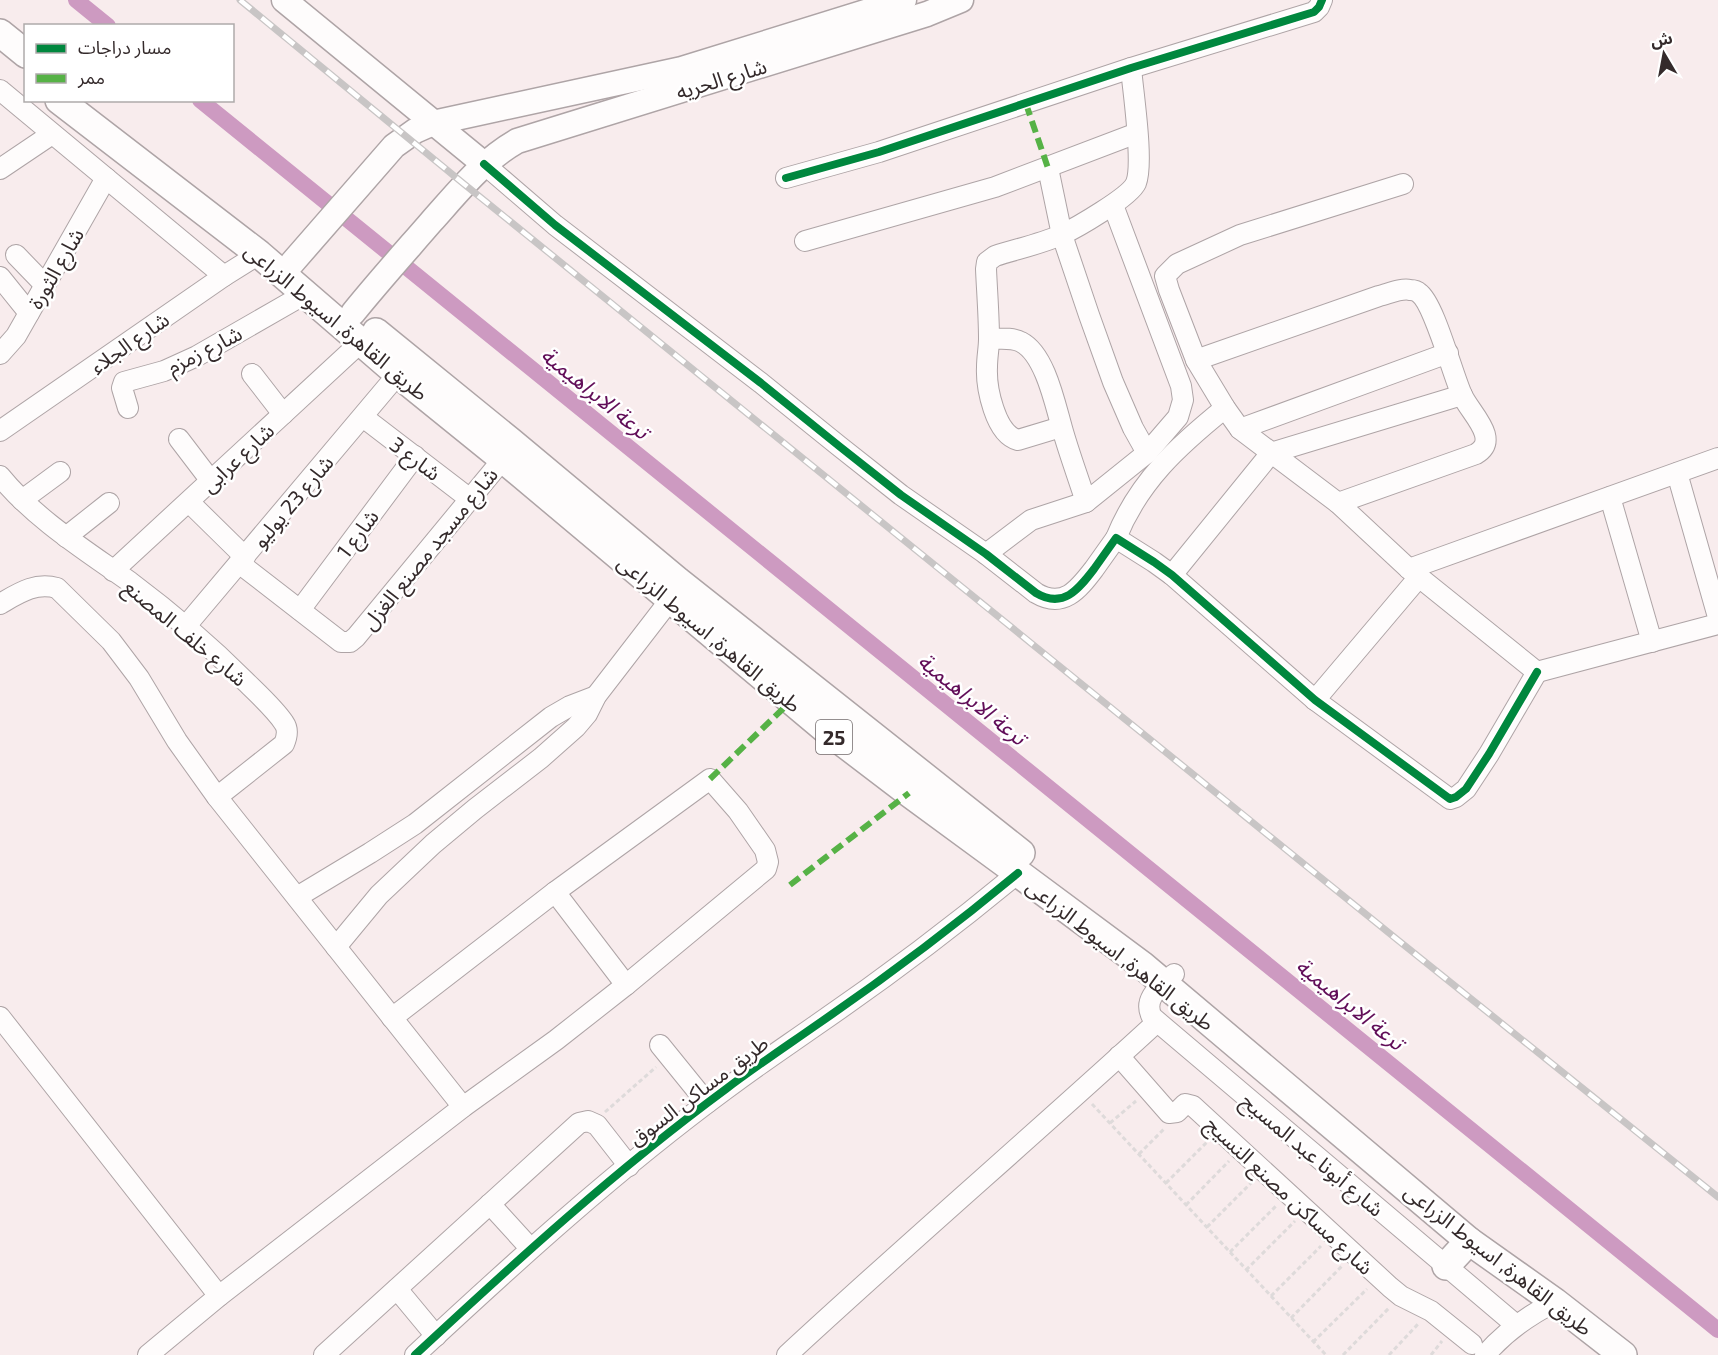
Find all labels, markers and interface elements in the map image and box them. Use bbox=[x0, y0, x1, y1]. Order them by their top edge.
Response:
legend bbox=[24, 24, 234, 102]
north arrow bbox=[1634, 24, 1694, 84]
text: ش bbox=[1649, 27, 1674, 51]
text: مسار دراجات bbox=[78, 36, 171, 59]
street label: شارع الحريه bbox=[673, 52, 771, 107]
text: ممر bbox=[77, 66, 105, 89]
street label: شارع الثورة bbox=[22, 223, 92, 315]
street label: طريق القاهرة, اسيوط الزراعى bbox=[239, 237, 434, 407]
street label: شارع الجلاء bbox=[85, 306, 176, 382]
street label: شارع زمزم bbox=[162, 319, 248, 383]
water label: ترعة الابراهيمية bbox=[536, 341, 658, 447]
street label: شارع عرابى bbox=[196, 417, 281, 500]
street label: شارع 3 bbox=[383, 431, 446, 488]
street label: شارع 23 يوليو bbox=[246, 450, 341, 555]
street label: شارع مسجد مصنع الغزل bbox=[356, 462, 505, 637]
street label: شارع 1 bbox=[331, 504, 386, 564]
street label: طريق القاهرة, اسيوط الزراعى bbox=[612, 549, 807, 719]
street label: شارع خلف المصنع bbox=[117, 573, 253, 694]
water label: ترعة الابراهيمية bbox=[913, 647, 1035, 753]
road number: 25 bbox=[816, 720, 852, 754]
street label: طريق القاهرة, اسيوط الزراعى bbox=[1021, 873, 1220, 1037]
water label: ترعة الابراهيمية bbox=[1291, 952, 1413, 1058]
street label: طريق مساكن السوق bbox=[623, 1029, 774, 1152]
street label: شارع أبونا عبد المسيح bbox=[1234, 1087, 1389, 1224]
street label: شارع مساكن مصنع النسيج bbox=[1198, 1111, 1379, 1282]
street label: طريق القاهرة, اسيوط الزراعى bbox=[1399, 1178, 1598, 1342]

